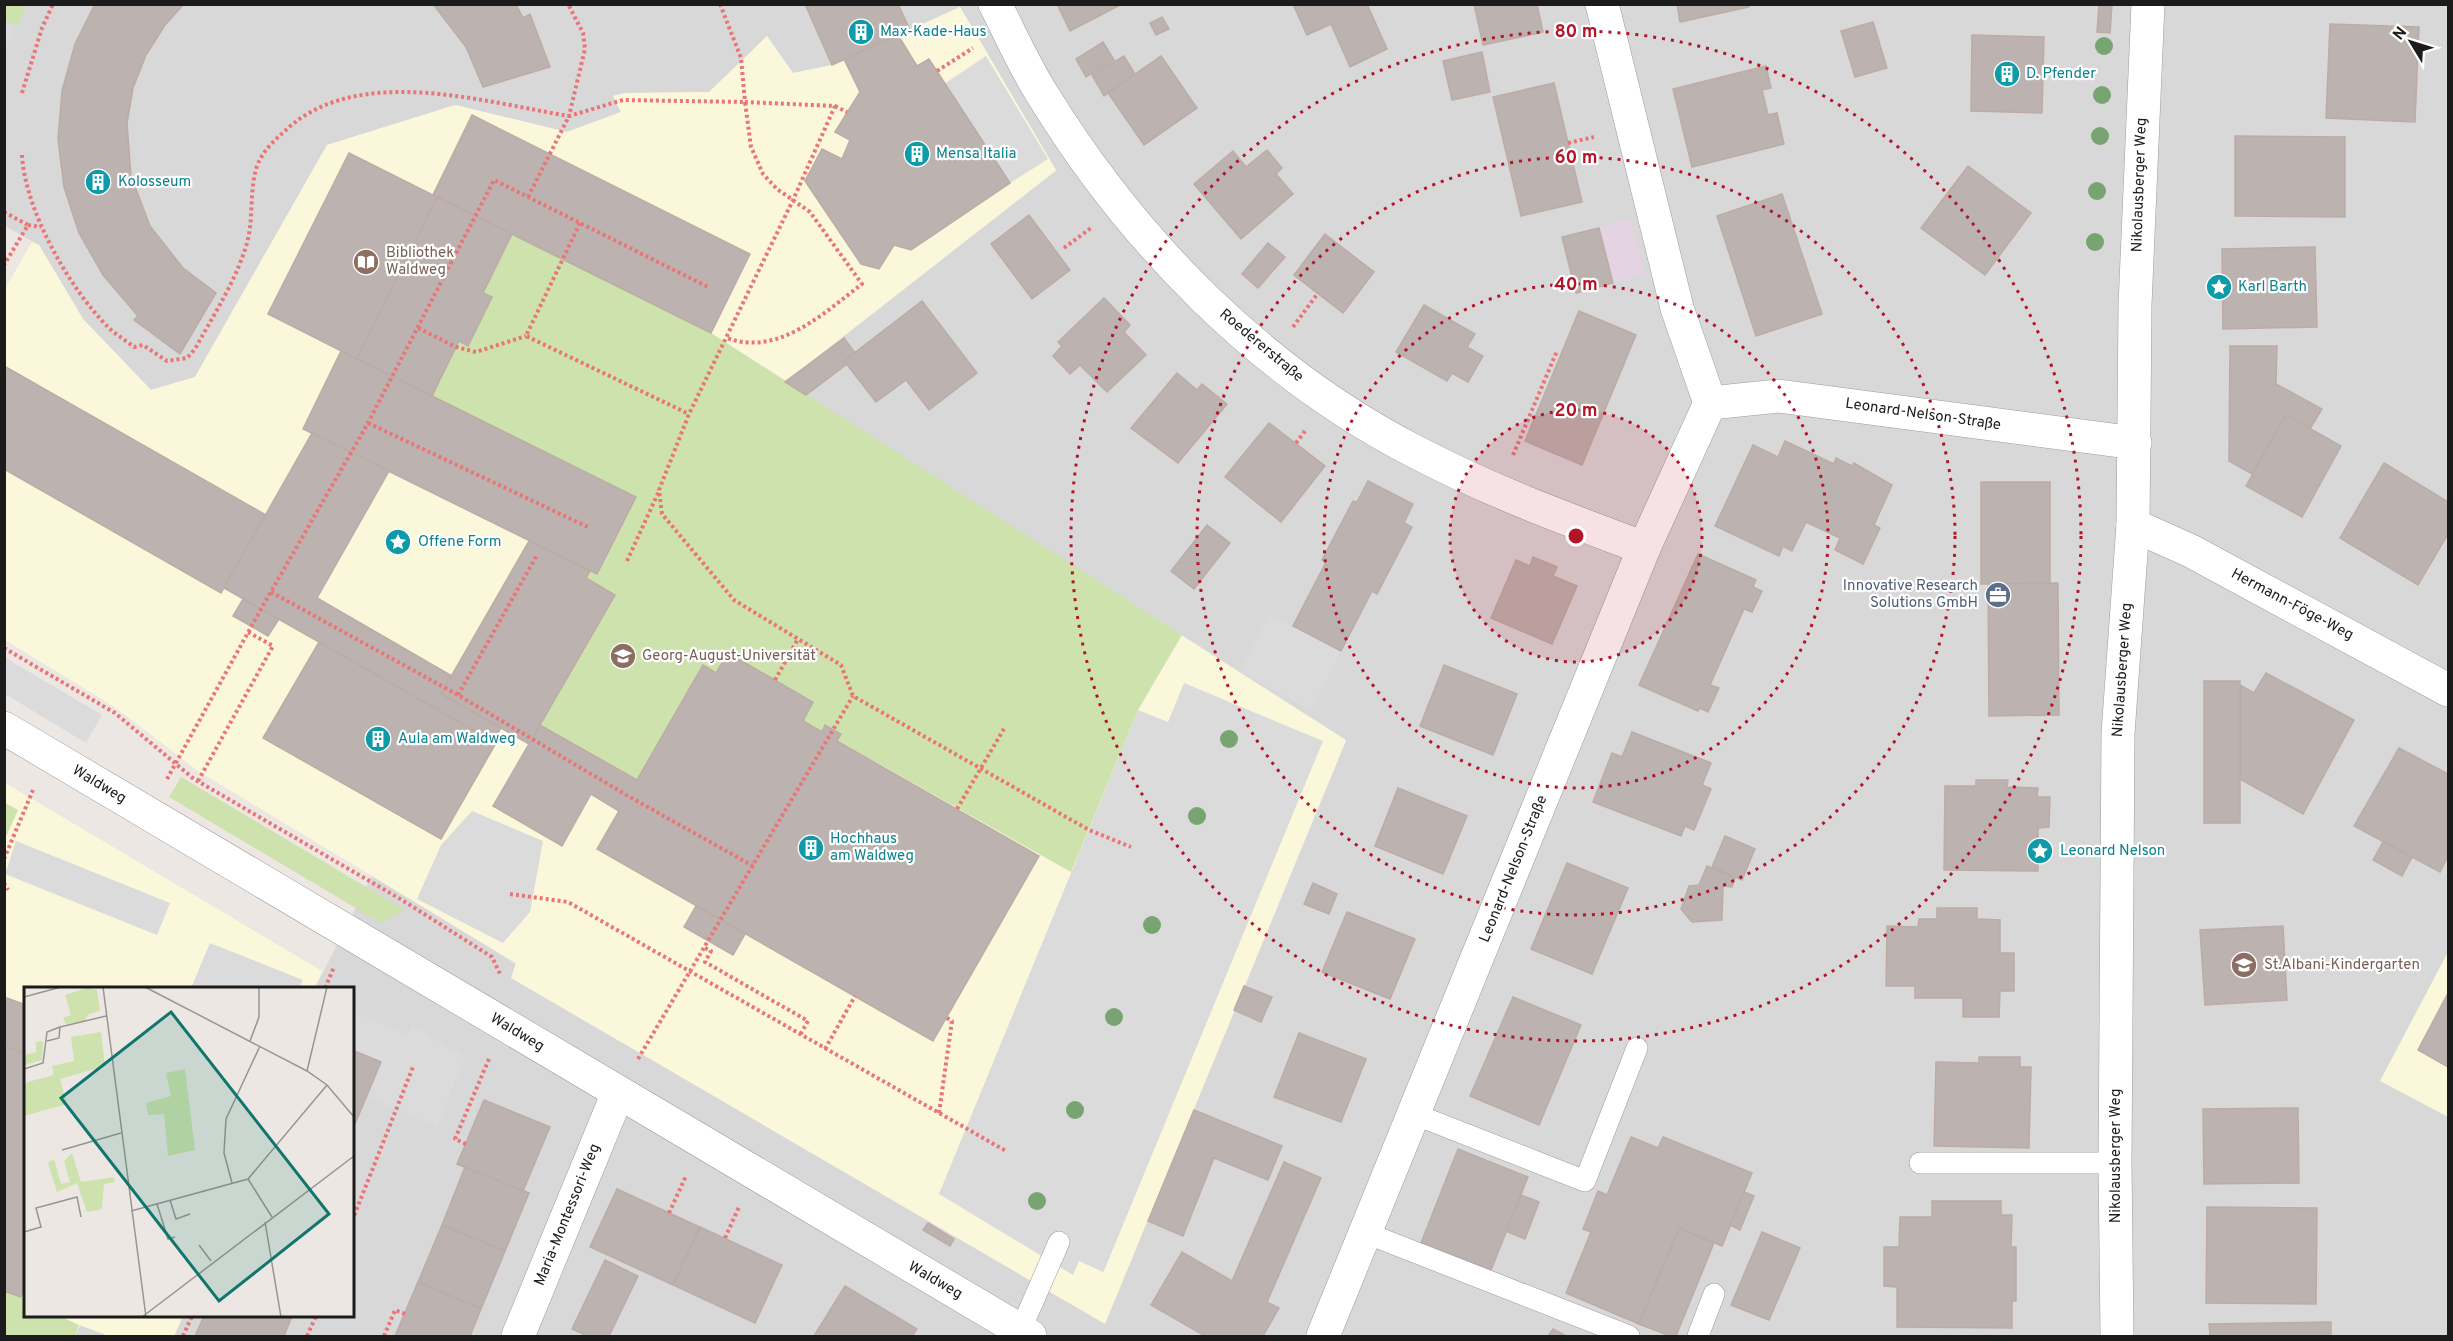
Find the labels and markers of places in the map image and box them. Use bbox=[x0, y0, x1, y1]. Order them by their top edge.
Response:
building icon: Max-Kade-Haus bbox=[846, 17, 876, 47]
place label: Max-Kade-Haus bbox=[880, 23, 987, 42]
building icon: D. Pfender bbox=[1992, 59, 2022, 89]
place label: D. Pfender bbox=[2026, 65, 2096, 84]
building icon: Mensa Italia bbox=[902, 139, 932, 169]
place label: Mensa Italia bbox=[936, 145, 1016, 164]
building icon: Kolosseum bbox=[83, 167, 113, 197]
place label: Kolosseum bbox=[118, 173, 191, 192]
place label: Bibliothek Waldweg bbox=[386, 244, 454, 280]
library icon: Bibliothek Waldweg bbox=[351, 247, 381, 277]
place icon: Karl Barth bbox=[2204, 272, 2234, 302]
place label: Karl Barth bbox=[2238, 278, 2307, 297]
centre of rings bbox=[1566, 526, 1586, 546]
place icon: Offene Form bbox=[383, 527, 413, 557]
place label: Offene Form bbox=[418, 533, 502, 552]
place label: Innovative Research Solutions GmbH bbox=[1843, 577, 1978, 613]
office icon: Innovative Research Solutions GmbH bbox=[1983, 580, 2013, 610]
school or university icon: Georg-August-Universität bbox=[608, 641, 638, 671]
place label: Georg-August-Universität bbox=[642, 647, 816, 666]
building icon: Aula am Waldweg bbox=[363, 724, 393, 754]
place label: Aula am Waldweg bbox=[398, 730, 516, 749]
place label: Hochhaus am Waldweg bbox=[830, 830, 914, 866]
building icon: Hochhaus am Waldweg bbox=[796, 833, 826, 863]
place icon: Leonard Nelson bbox=[2025, 836, 2055, 866]
place label: Leonard Nelson bbox=[2060, 842, 2165, 861]
school or university icon: St.Albani-Kindergarten bbox=[2229, 950, 2259, 980]
place label: St.Albani-Kindergarten bbox=[2264, 956, 2420, 975]

